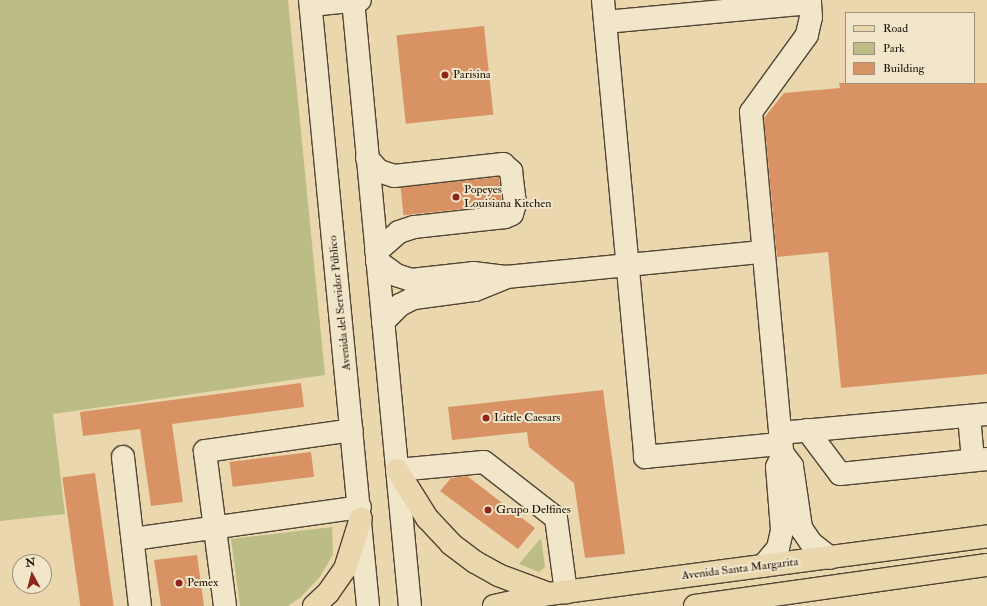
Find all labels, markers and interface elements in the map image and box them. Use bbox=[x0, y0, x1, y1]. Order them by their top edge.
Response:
legend bbox=[845, 12, 975, 84]
text: Road bbox=[883, 21, 908, 36]
text: Park bbox=[883, 41, 905, 56]
text: Building bbox=[883, 61, 924, 76]
place label: Parisina bbox=[453, 68, 491, 82]
marker: Parisina bbox=[440, 70, 450, 80]
place label: Popeyes Louisiana Kitchen bbox=[464, 183, 552, 211]
marker: Popeyes Louisiana Kitchen bbox=[451, 192, 461, 202]
street label: Avenida del Servidor Público bbox=[326, 235, 354, 371]
place label: Little Caesars bbox=[494, 411, 560, 425]
marker: Little Caesars bbox=[481, 413, 491, 423]
place label: Grupo Delfines bbox=[496, 503, 571, 517]
marker: Grupo Delfines bbox=[483, 505, 493, 515]
north arrow bbox=[12, 554, 52, 594]
street label: Avenida Santa Margarita bbox=[681, 555, 799, 583]
text: N bbox=[25, 556, 36, 570]
place label: Pemex bbox=[187, 576, 218, 590]
marker: Pemex bbox=[174, 578, 184, 588]

